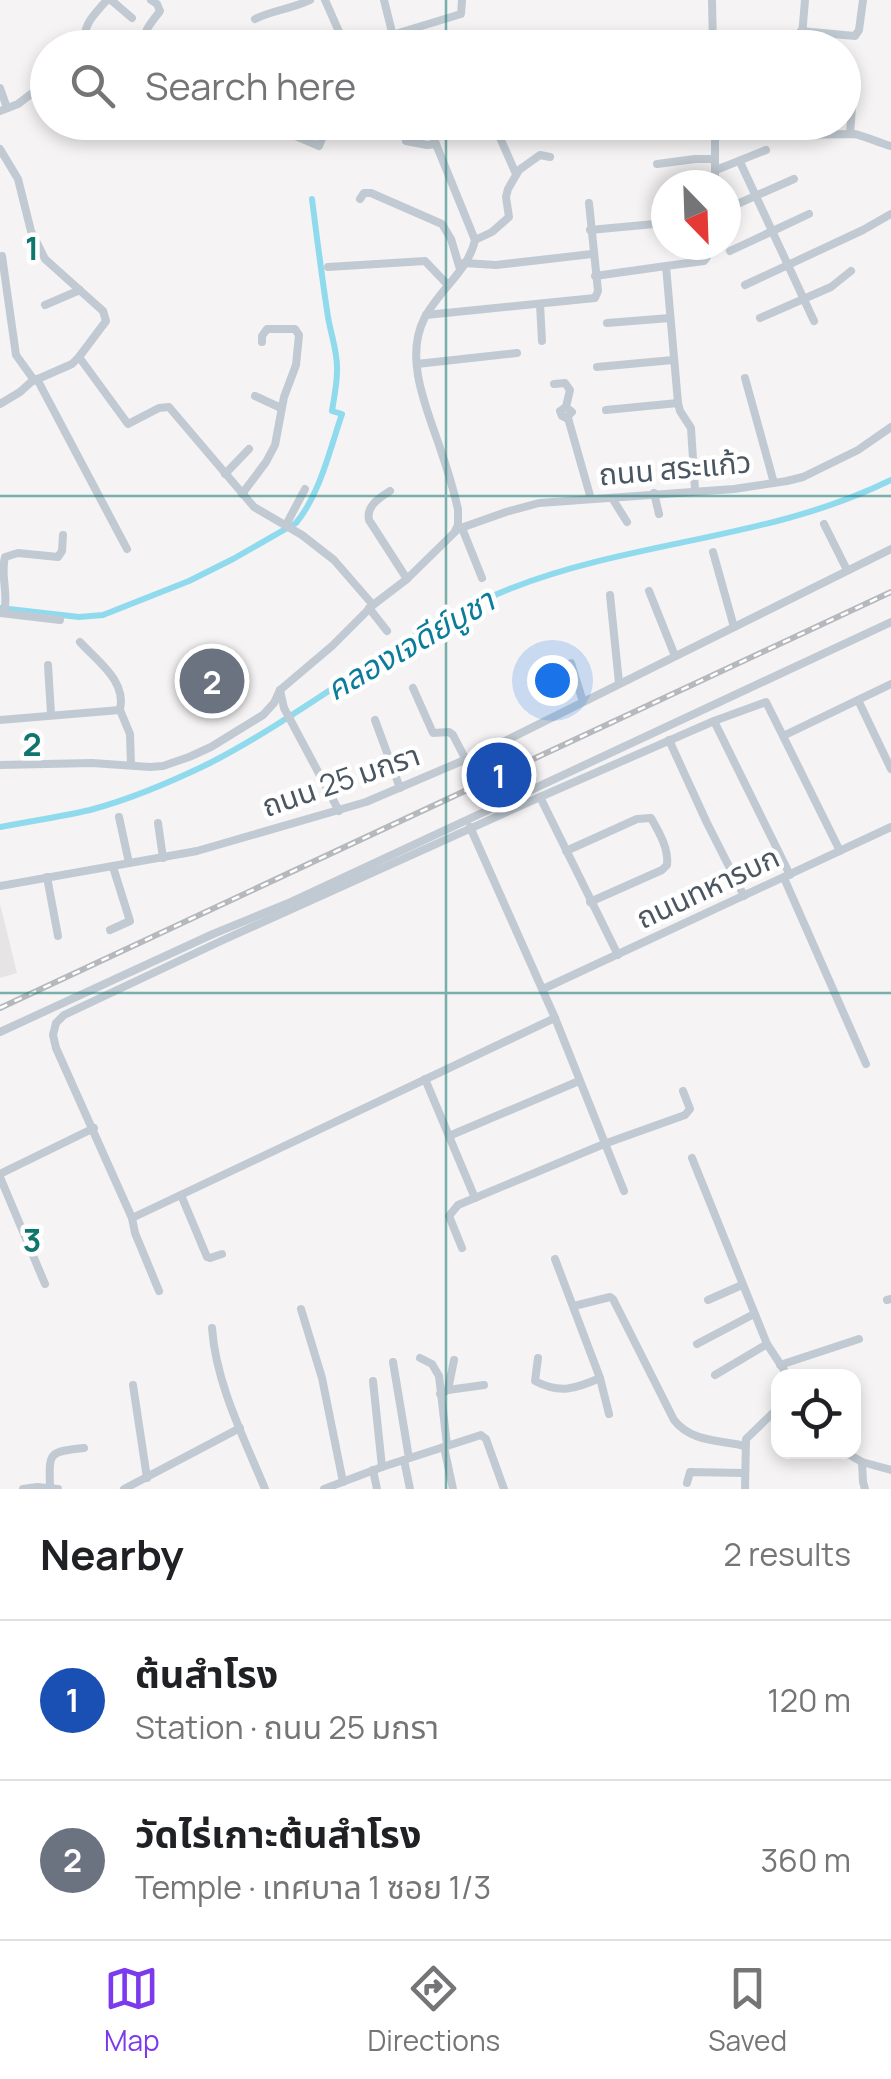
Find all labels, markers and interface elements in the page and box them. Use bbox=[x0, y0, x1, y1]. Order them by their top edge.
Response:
search box bbox=[30, 30, 861, 140]
icon: search bbox=[65, 58, 120, 113]
text: Search here bbox=[145, 59, 356, 111]
north arrow bbox=[651, 170, 741, 260]
text: 1 bbox=[25, 226, 39, 270]
street label: ถนน สระแก้ว bbox=[597, 440, 753, 495]
water label: คลองเจดีย์บูชา bbox=[317, 577, 503, 710]
pin: 2 bbox=[180, 644, 244, 718]
your location bbox=[527, 655, 578, 706]
text: 2 bbox=[22, 722, 42, 766]
street label: ถนน 25 มกรา bbox=[256, 733, 425, 826]
pin: 1 bbox=[466, 738, 532, 812]
street label: ถนนทหารบก bbox=[629, 836, 786, 938]
text: 3 bbox=[23, 1218, 41, 1262]
map controls bbox=[771, 1369, 861, 1459]
button: locate bbox=[771, 1369, 861, 1459]
text: Nearby bbox=[40, 1525, 184, 1583]
text: 2 results bbox=[724, 1532, 851, 1576]
text: ต้นสำโรง bbox=[135, 1647, 278, 1699]
text: 1 bbox=[65, 1678, 80, 1722]
text: 120 m bbox=[767, 1678, 851, 1722]
text: Station · ถนน 25 มกรา bbox=[135, 1705, 439, 1749]
text: วัดไร่เกาะต้นสำโรง bbox=[135, 1807, 421, 1859]
text: 2 bbox=[63, 1838, 82, 1882]
text: 360 m bbox=[760, 1838, 851, 1882]
text: Temple · เทศบาล 1 ซอย 1/3 bbox=[135, 1865, 491, 1909]
tab: Map bbox=[104, 1961, 160, 2059]
tab: Directions bbox=[368, 1961, 500, 2059]
tab: Saved bbox=[708, 1961, 787, 2059]

